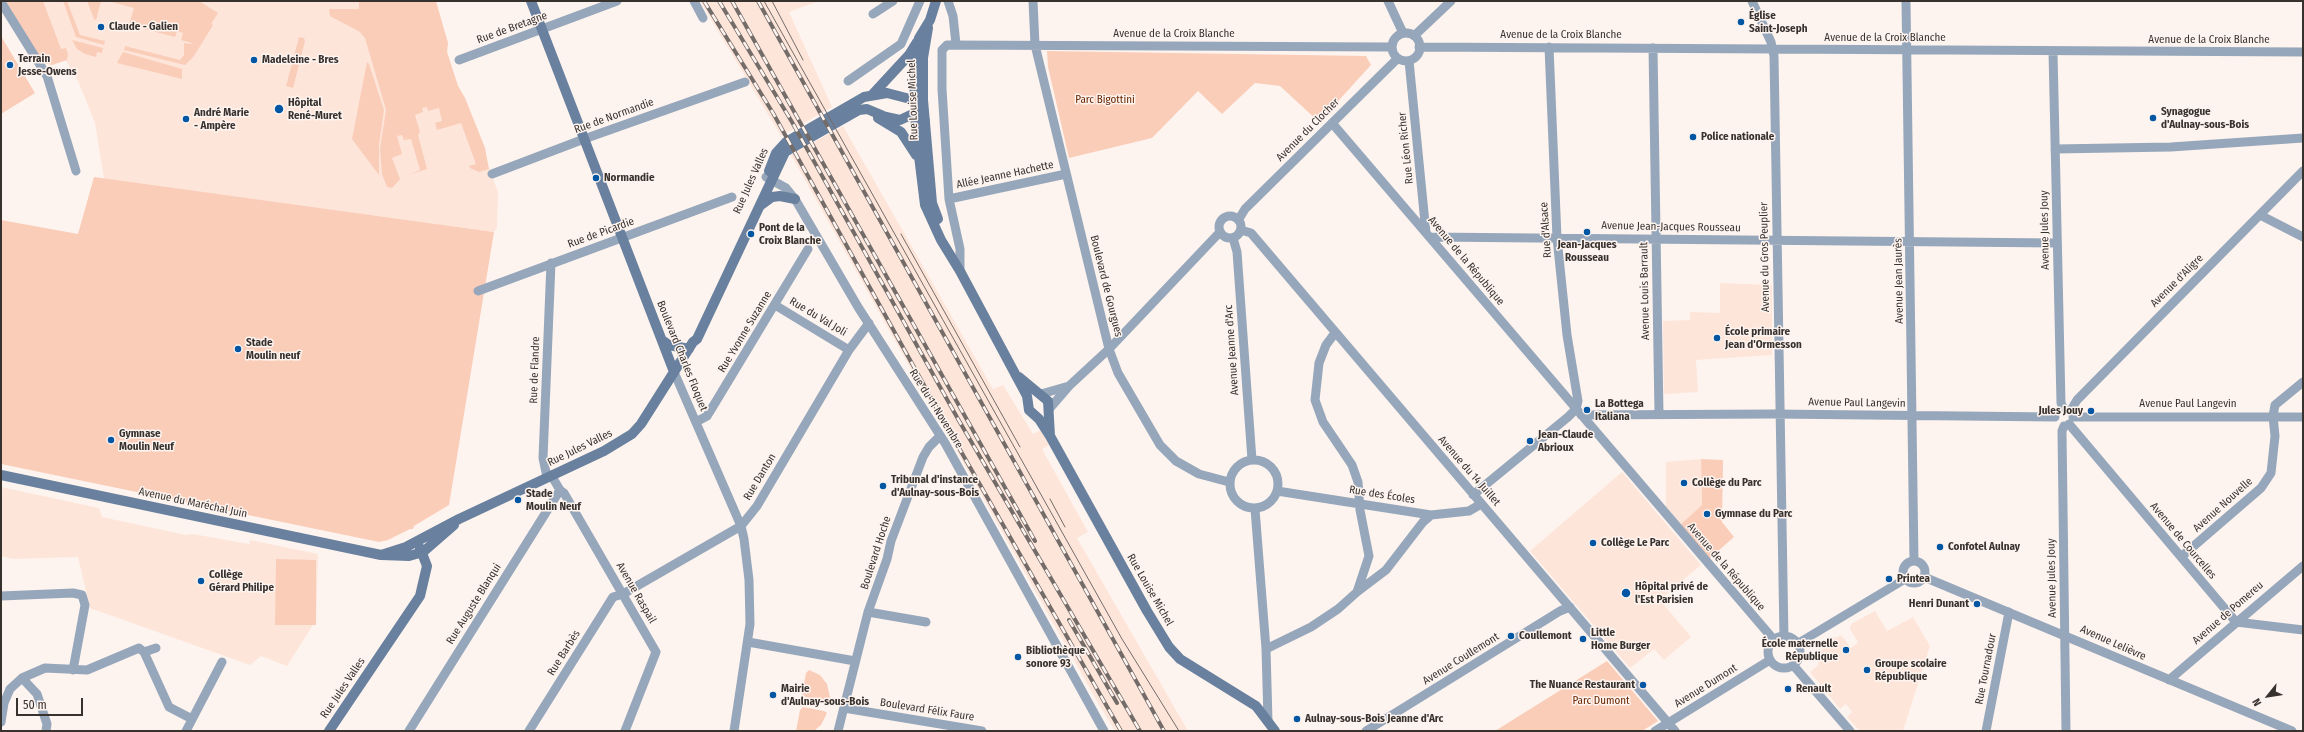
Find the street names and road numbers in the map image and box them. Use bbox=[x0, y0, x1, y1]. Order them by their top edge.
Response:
street label: Rue de Bretagne bbox=[475, 9, 549, 47]
street label: Avenue de la Croix Blanche bbox=[1113, 27, 1235, 41]
street label: Avenue de la Croix Blanche bbox=[1500, 28, 1622, 42]
street label: Avenue de la Croix Blanche bbox=[1824, 31, 1946, 45]
street label: Avenue de la Croix Blanche bbox=[2148, 33, 2270, 47]
street label: Rue Louise Michel bbox=[905, 59, 921, 141]
street label: Rue de Normandie bbox=[572, 95, 656, 137]
street label: Avenue du Clocher bbox=[1274, 96, 1342, 164]
street label: Rue Léon Richer bbox=[1396, 111, 1416, 185]
street label: Rue Jules Valles bbox=[731, 146, 771, 216]
street label: Allée Jeanne Hachette bbox=[955, 158, 1055, 192]
street label: Avenue Jules Jouy bbox=[2038, 190, 2052, 270]
street label: Rue d'Alsace bbox=[1537, 202, 1555, 258]
street label: Avenue du Gros Peuplier bbox=[1757, 202, 1773, 312]
street label: Avenue de la République bbox=[1425, 214, 1507, 308]
street label: Rue de Picardie bbox=[566, 215, 636, 251]
street label: Avenue Jean-Jacques Rousseau bbox=[1601, 219, 1741, 235]
street label: Boulevard de Gourgues bbox=[1087, 234, 1125, 338]
street label: Avenue Jean Jaurès bbox=[1892, 238, 1906, 324]
street label: Avenue Louis Barrault bbox=[1638, 242, 1652, 340]
street label: Avenue d'Aligre bbox=[2148, 252, 2206, 310]
street label: Rue Yvonne Suzanne bbox=[715, 289, 775, 375]
street label: Rue du Val Joli bbox=[787, 295, 849, 339]
street label: Boulevard Charles Floquet bbox=[654, 299, 710, 413]
street label: Avenue Jeanne d'Arc bbox=[1222, 304, 1242, 396]
street label: Rue de Flandre bbox=[527, 336, 543, 404]
street label: Rue du 11 Novembre bbox=[906, 367, 966, 451]
street label: Avenue Paul Langevin bbox=[1808, 396, 1906, 410]
street label: Avenue Paul Langevin bbox=[2139, 397, 2237, 411]
street label: Rue Jules Valles bbox=[545, 427, 615, 469]
street label: Avenue du 14 Juillet bbox=[1435, 433, 1503, 509]
street label: Rue Danton bbox=[741, 451, 779, 503]
street label: Avenue Nouvelle bbox=[2191, 475, 2255, 535]
street label: Rue des Écoles bbox=[1348, 483, 1416, 507]
street label: Avenue du Maréchal Juin bbox=[138, 485, 248, 521]
street label: Avenue de Courcelles bbox=[2147, 500, 2219, 582]
street label: Boulevard Hoche bbox=[858, 515, 894, 591]
street label: Avenue de la République bbox=[1684, 520, 1768, 614]
street label: Avenue Jules Jouy bbox=[2045, 538, 2059, 618]
street label: Rue Louise Michel bbox=[1124, 552, 1176, 628]
street label: Avenue Raspail bbox=[613, 560, 659, 626]
street label: Rue Auguste Blanqui bbox=[444, 561, 504, 647]
street label: Avenue de Pomereu bbox=[2190, 579, 2266, 647]
street label: Avenue Lelièvre bbox=[2078, 623, 2148, 663]
street label: Rue Barbès bbox=[545, 628, 583, 678]
street label: Avenue Coullemont bbox=[1420, 630, 1502, 688]
street label: Rue Tournadour bbox=[1973, 632, 1999, 706]
street label: Rue Jules Valles bbox=[318, 655, 368, 721]
street label: Avenue Dumont bbox=[1672, 661, 1740, 711]
street label: Boulevard Félix Faure bbox=[879, 696, 975, 724]

